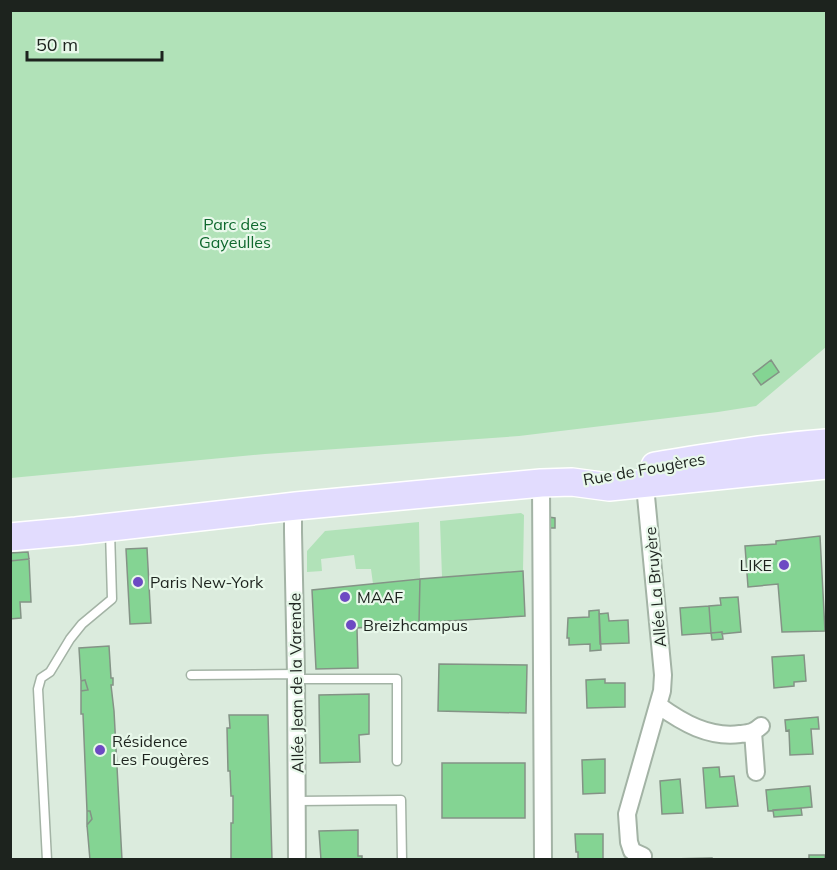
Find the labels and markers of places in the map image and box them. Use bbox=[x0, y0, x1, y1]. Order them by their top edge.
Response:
place label: LIKE bbox=[740, 555, 772, 575]
marker: LIKE bbox=[777, 558, 791, 572]
place label: Paris New-York bbox=[150, 572, 264, 592]
marker: Paris New-York bbox=[131, 575, 145, 589]
place label: MAAF bbox=[357, 587, 403, 607]
marker: MAAF bbox=[338, 590, 352, 604]
place label: Breizhcampus bbox=[363, 615, 468, 635]
marker: Breizhcampus bbox=[344, 618, 358, 632]
place label: Résidence Les Fougères bbox=[112, 731, 209, 769]
marker: Résidence Les Fougères bbox=[93, 743, 107, 757]

